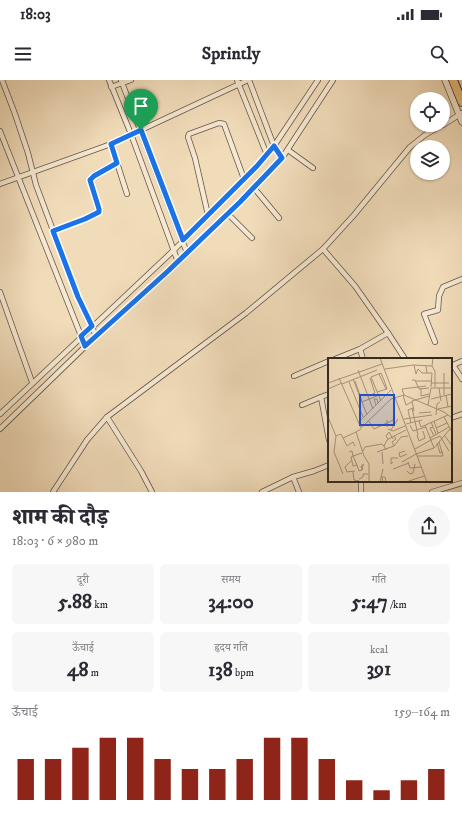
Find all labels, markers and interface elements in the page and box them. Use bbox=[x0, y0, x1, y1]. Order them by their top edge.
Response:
text: 18:03 bbox=[20, 5, 51, 24]
icon: menu bbox=[12, 43, 34, 65]
text: Sprintly bbox=[202, 43, 260, 65]
icon: search bbox=[428, 43, 450, 65]
pin bbox=[124, 89, 158, 130]
map controls bbox=[410, 92, 450, 180]
button: locate bbox=[410, 92, 450, 132]
icon: arrive bbox=[130, 95, 152, 117]
button: layers bbox=[410, 140, 450, 180]
inset map bbox=[328, 358, 452, 482]
text: शाम की दौड़ bbox=[12, 504, 108, 531]
button: share bbox=[408, 505, 450, 547]
text: 18:03 · 6 × 980 m bbox=[12, 533, 98, 549]
text: दूरी bbox=[77, 573, 89, 587]
text: समय bbox=[221, 573, 241, 587]
text: गति bbox=[372, 573, 386, 587]
text: 5.88 bbox=[58, 590, 92, 615]
text: 34:00 bbox=[208, 590, 254, 615]
text: 5:47 bbox=[351, 590, 388, 615]
text: km bbox=[92, 598, 108, 612]
text: /km bbox=[388, 598, 407, 612]
text: ऊँचाई bbox=[72, 641, 94, 655]
text: हृदय गति bbox=[214, 641, 248, 655]
text: kcal bbox=[370, 643, 388, 657]
text: 391 bbox=[367, 657, 391, 682]
text: 48 bbox=[67, 658, 88, 683]
text: 138 bbox=[208, 658, 233, 683]
text: m bbox=[88, 666, 99, 680]
text: bpm bbox=[233, 666, 254, 680]
text: ऊँचाई bbox=[12, 704, 38, 720]
text: 159–164 m bbox=[394, 704, 450, 720]

